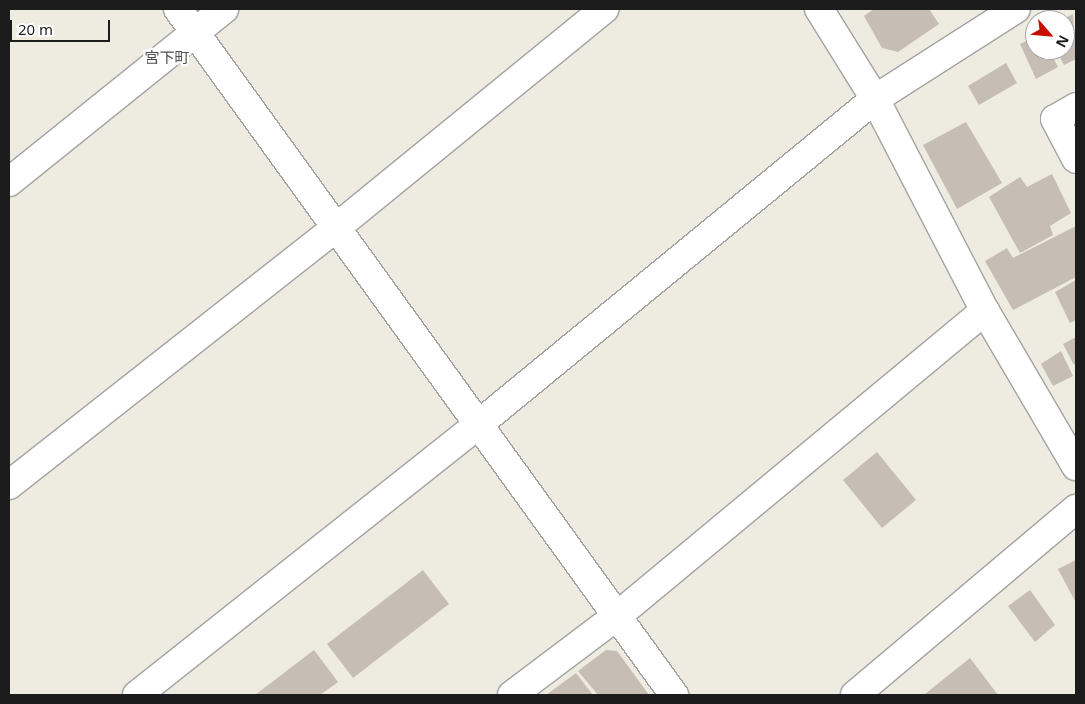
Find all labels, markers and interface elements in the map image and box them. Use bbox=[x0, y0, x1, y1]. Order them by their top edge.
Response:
scale bar bbox=[12, 10, 112, 42]
north arrow bbox=[1025, 10, 1075, 60]
text: 20 m bbox=[18, 19, 53, 39]
text: N bbox=[1052, 32, 1074, 51]
district label: 宮下町 bbox=[145, 49, 189, 67]

